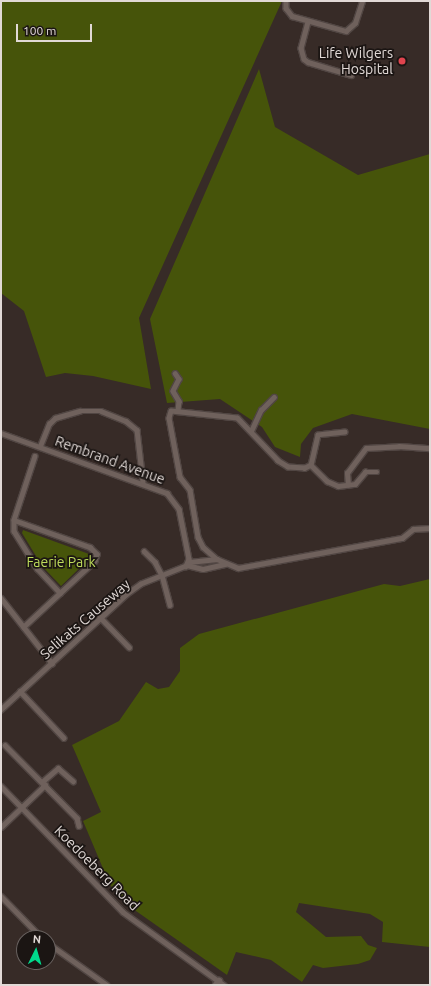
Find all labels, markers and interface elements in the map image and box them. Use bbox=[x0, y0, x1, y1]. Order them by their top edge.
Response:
scale bar bbox=[18, 16, 94, 42]
text: 100 m bbox=[23, 24, 56, 37]
place label: Life Wilgers Hospital bbox=[319, 45, 393, 78]
marker: Life Wilgers Hospital bbox=[396, 55, 408, 67]
street label: Rembrand Avenue bbox=[53, 432, 167, 488]
park label: Faerie Park bbox=[26, 554, 96, 570]
street label: Selikats Causeway bbox=[37, 575, 133, 663]
street label: Koedoeberg Road bbox=[51, 822, 143, 914]
north arrow bbox=[16, 930, 56, 970]
text: N bbox=[32, 933, 42, 945]

